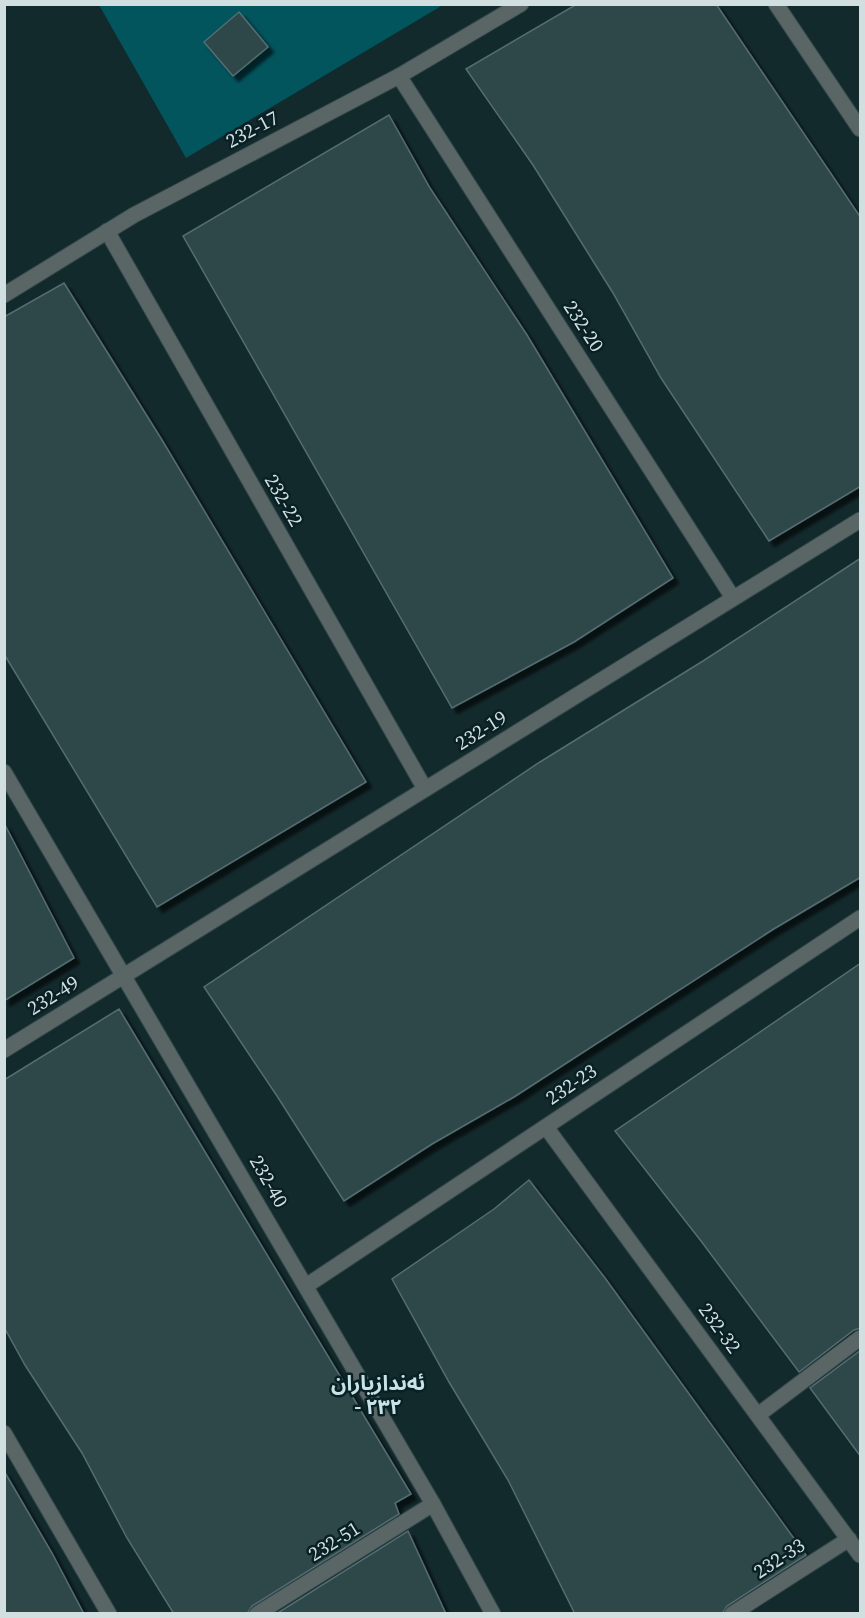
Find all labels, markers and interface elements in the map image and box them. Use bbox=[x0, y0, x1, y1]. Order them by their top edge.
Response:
street label: 232-17 bbox=[221, 103, 283, 155]
street label: 232-20 bbox=[557, 295, 611, 357]
street label: 232-22 bbox=[258, 469, 310, 531]
street label: 232-19 bbox=[450, 703, 512, 757]
street label: 232-49 bbox=[22, 968, 84, 1022]
street label: 232-23 bbox=[540, 1057, 602, 1111]
street label: 232-40 bbox=[243, 1150, 295, 1212]
street label: 232-32 bbox=[692, 1297, 748, 1359]
district label: ئەندازیاران - ٢٣٢ bbox=[331, 1368, 425, 1421]
street label: 232-51 bbox=[303, 1514, 365, 1568]
street label: 232-33 bbox=[748, 1531, 810, 1585]

